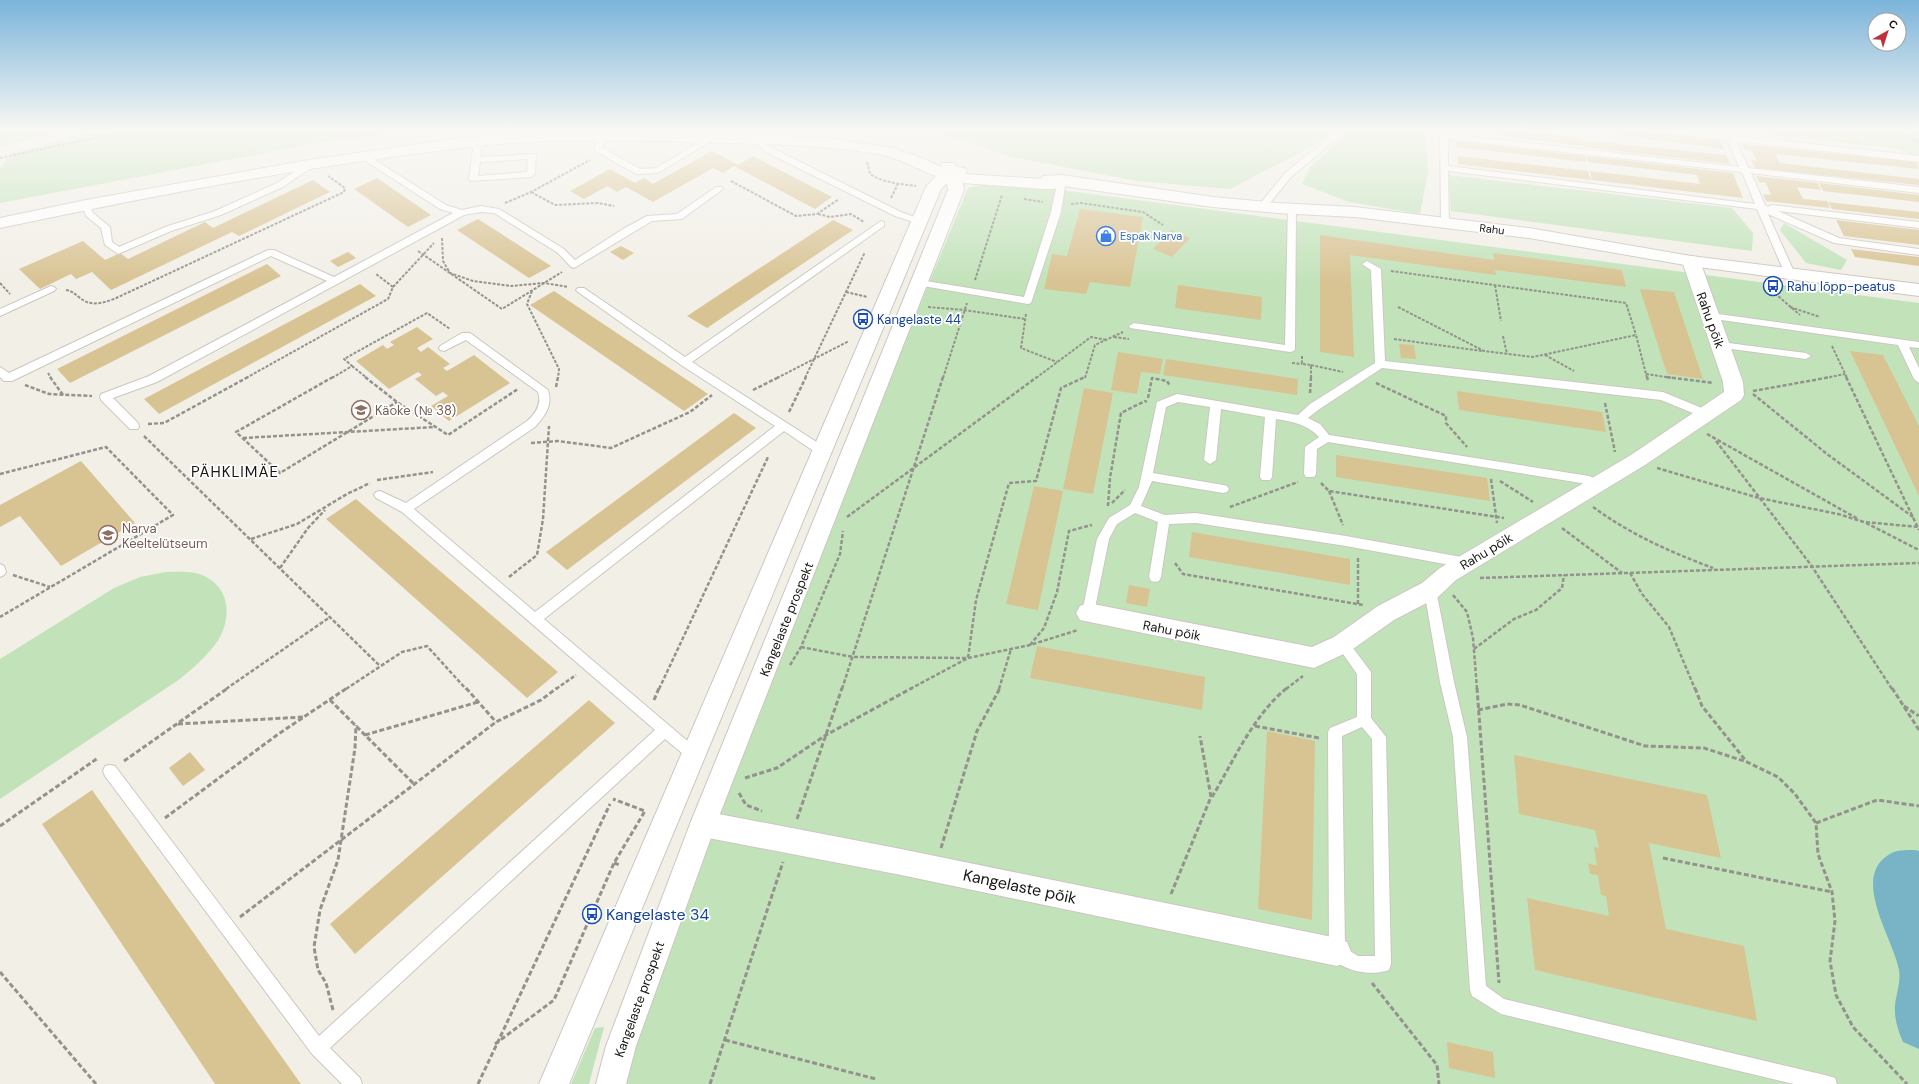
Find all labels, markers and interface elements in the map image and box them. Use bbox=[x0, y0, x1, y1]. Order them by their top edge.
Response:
north arrow bbox=[1867, 12, 1907, 52]
text: С bbox=[1886, 16, 1901, 32]
street label: Rahu bbox=[1479, 221, 1505, 237]
shop icon: Espak Narva bbox=[1095, 225, 1117, 247]
place label: Espak Narva bbox=[1120, 229, 1182, 243]
bus stop icon: Rahu lõpp-peatus bbox=[1762, 275, 1784, 297]
place label: Rahu lõpp-peatus bbox=[1787, 278, 1895, 295]
street label: Rahu põik bbox=[1693, 290, 1729, 351]
bus stop icon: Kangelaste 44 bbox=[852, 308, 874, 330]
place label: Kangelaste 44 bbox=[877, 311, 961, 328]
school or university icon: Käoke (№ 38) bbox=[350, 399, 372, 421]
place label: Käoke (№ 38) bbox=[375, 402, 456, 419]
district label: PÄHKLIMÄE bbox=[191, 462, 279, 482]
place label: Narva Keeltelütseum bbox=[122, 520, 208, 552]
school or university icon: Narva Keeltelütseum bbox=[97, 524, 119, 546]
street label: Rahu põik bbox=[1457, 529, 1516, 574]
street label: Kangelaste prospekt bbox=[756, 559, 817, 679]
street label: Rahu põik bbox=[1142, 617, 1203, 645]
street label: Kangelaste põik bbox=[961, 864, 1078, 909]
bus stop icon: Kangelaste 34 bbox=[581, 903, 603, 925]
place label: Kangelaste 34 bbox=[606, 904, 709, 925]
street label: Kangelaste prospekt bbox=[611, 939, 668, 1060]

